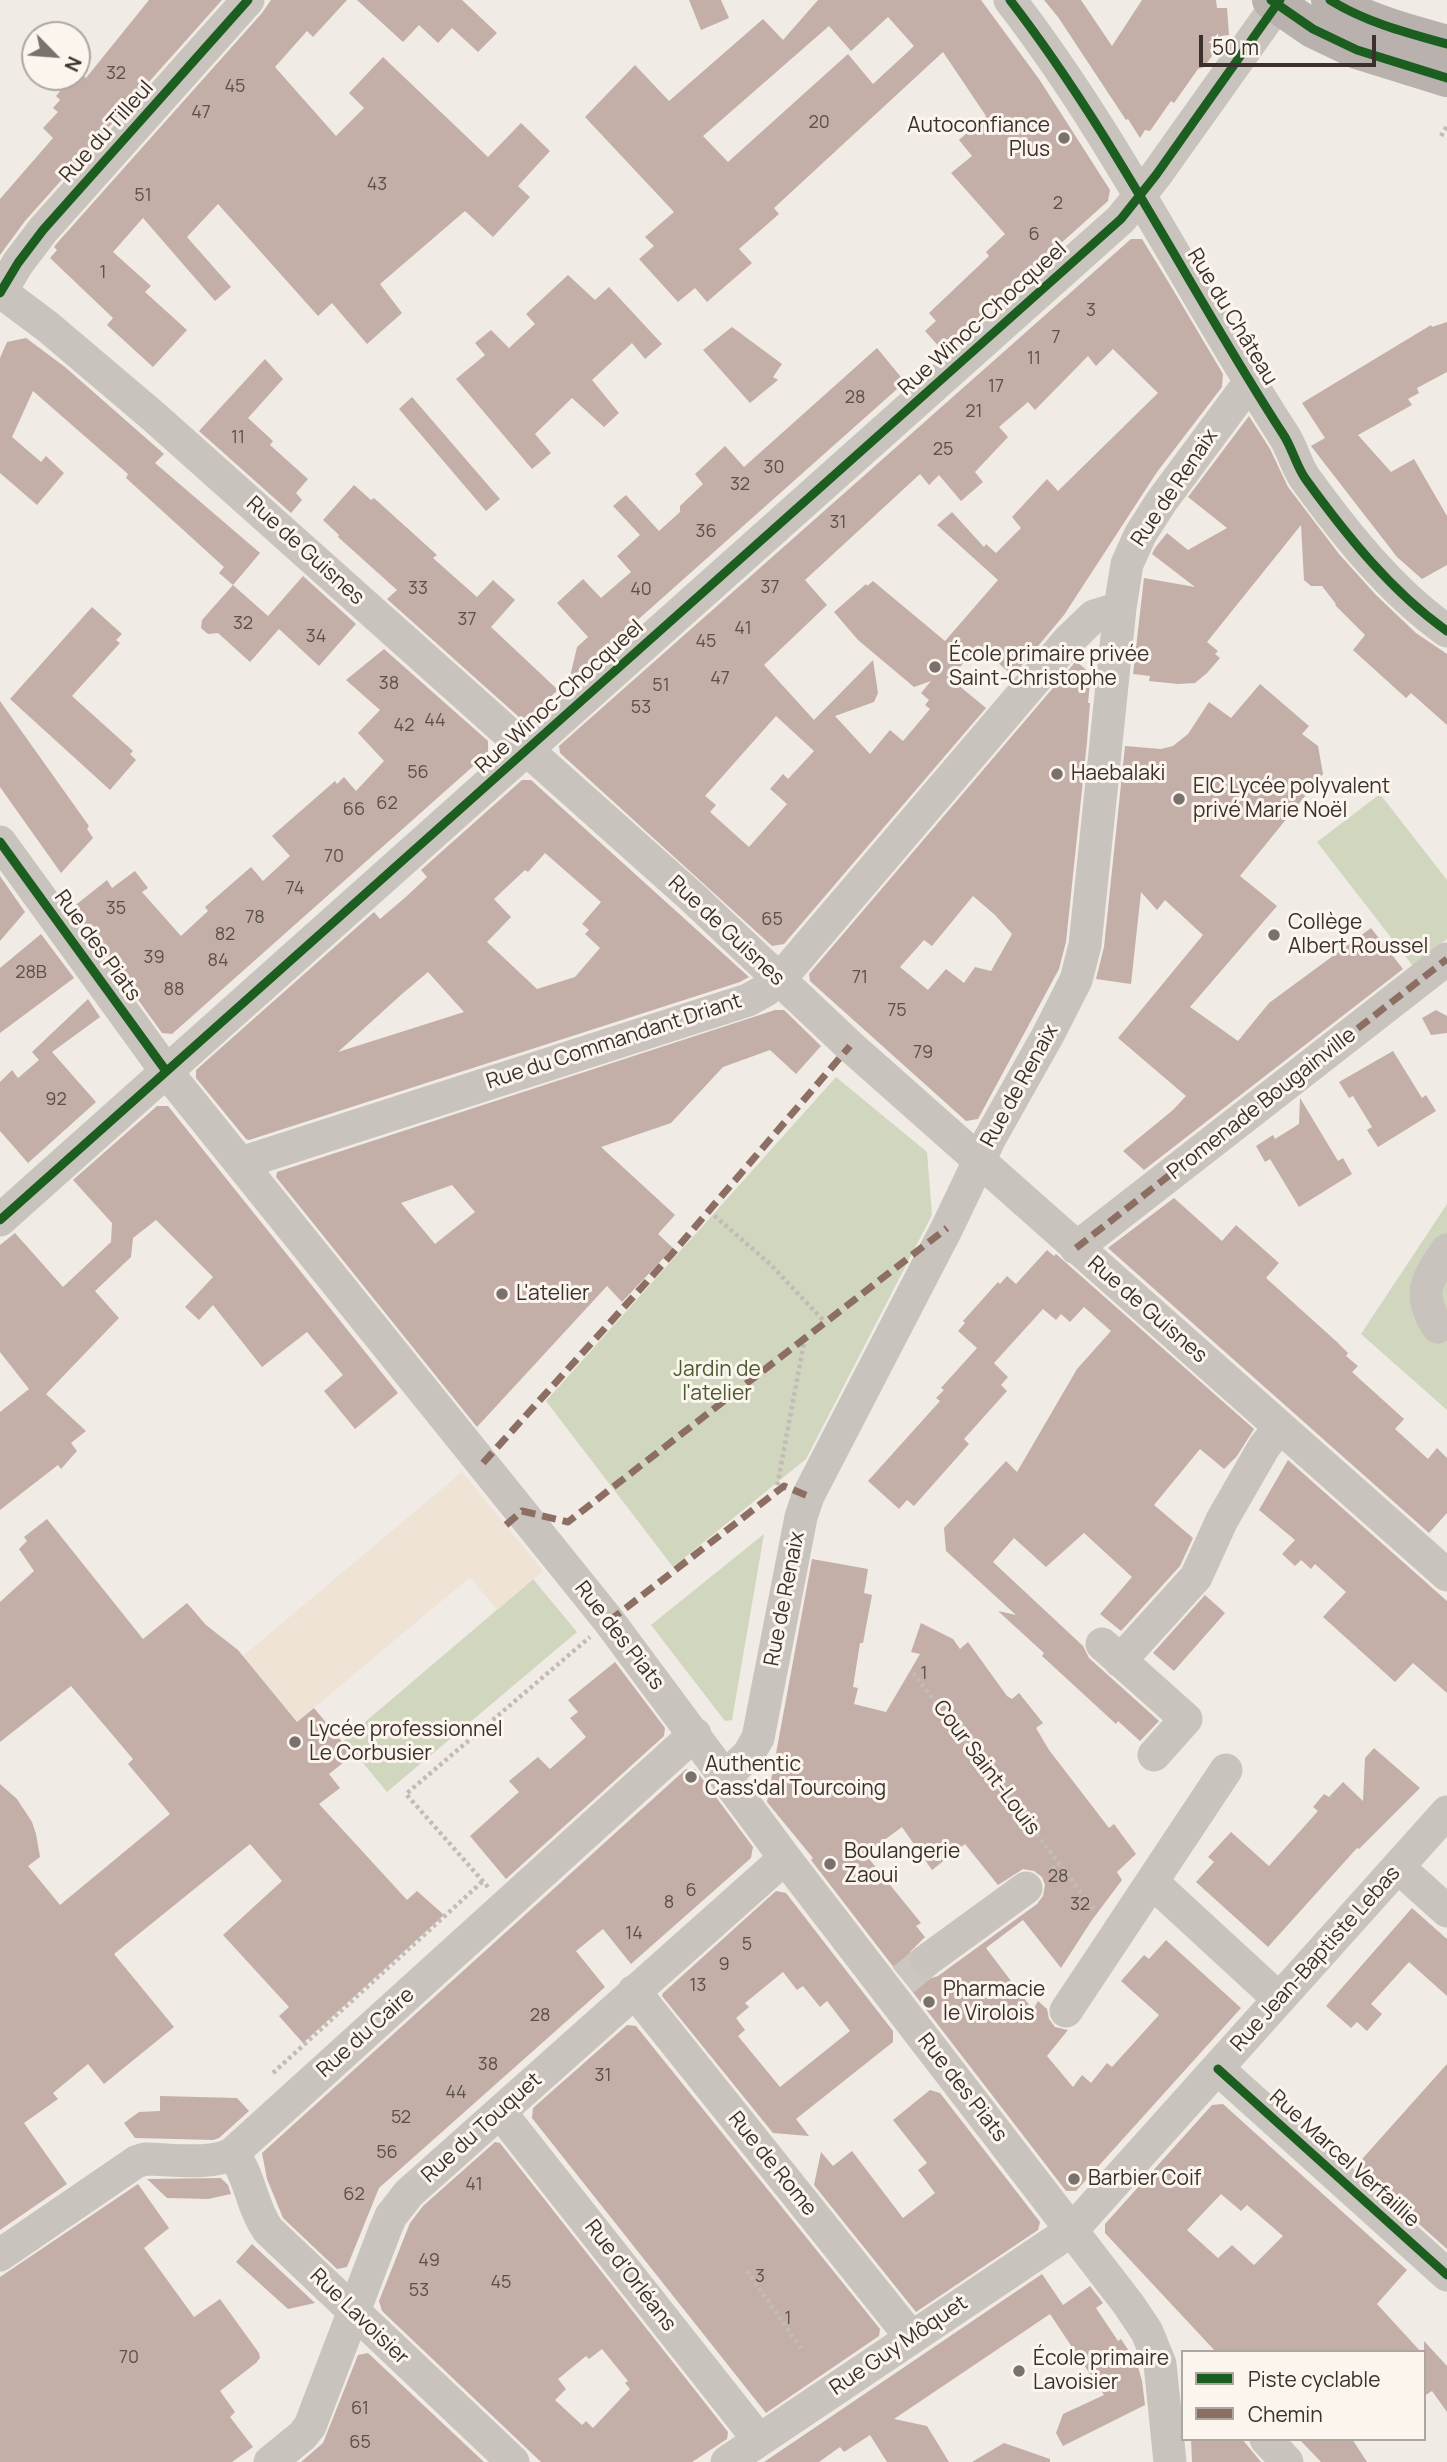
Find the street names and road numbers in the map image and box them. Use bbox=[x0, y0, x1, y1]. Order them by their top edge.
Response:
street label: Rue du Tilleul bbox=[55, 76, 159, 188]
street label: Rue Winoc-Chocqueel bbox=[894, 237, 1072, 401]
street label: Rue du Château bbox=[1181, 244, 1283, 390]
street label: Rue de Renaix bbox=[1126, 424, 1224, 552]
street label: Rue de Guisnes bbox=[241, 491, 369, 611]
street label: Rue Winoc-Chocqueel bbox=[471, 615, 649, 779]
street label: Rue de Guisnes bbox=[663, 871, 789, 991]
street label: Rue des Piats bbox=[48, 886, 146, 1006]
street label: Rue du Commandant Driant bbox=[483, 989, 745, 1095]
street label: Rue de Renaix bbox=[976, 1020, 1064, 1152]
street label: Promenade Bougainville bbox=[1163, 1023, 1361, 1185]
street label: Rue de Guisnes bbox=[1082, 1251, 1212, 1369]
street label: Rue de Renaix bbox=[760, 1530, 810, 1668]
street label: Rue des Piats bbox=[569, 1577, 669, 1695]
street label: Cour Saint-Louis bbox=[927, 1696, 1045, 1840]
street label: Rue Jean-Baptiste Lebas bbox=[1226, 1861, 1406, 2057]
street label: Rue du Caire bbox=[312, 1983, 420, 2083]
street label: Rue des Piats bbox=[912, 2029, 1012, 2147]
street label: Rue du Touquet bbox=[417, 2068, 547, 2188]
street label: Rue Marcel Verfaillie bbox=[1264, 2085, 1424, 2233]
street label: Rue de Rome bbox=[722, 2107, 822, 2221]
street label: Rue d'Orléans bbox=[579, 2215, 681, 2337]
street label: Rue Lavoisier bbox=[304, 2264, 414, 2370]
street label: Rue Guy Môquet bbox=[825, 2291, 973, 2401]

